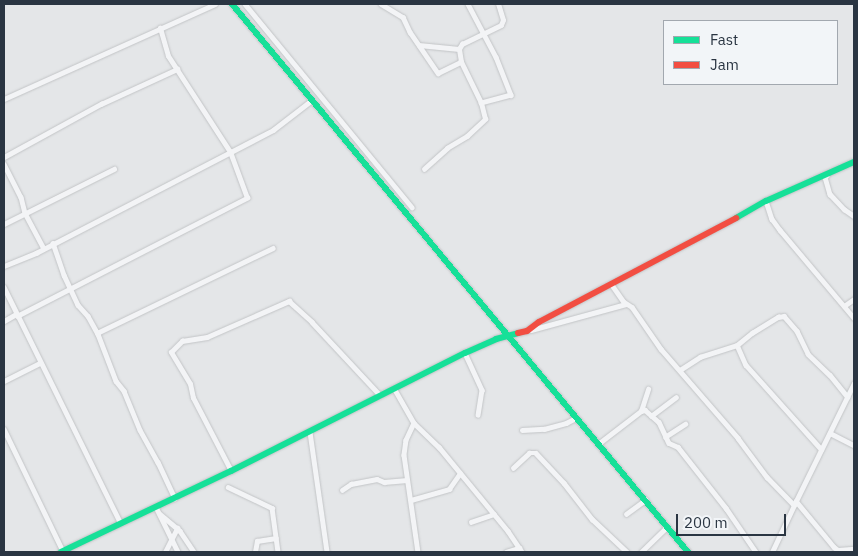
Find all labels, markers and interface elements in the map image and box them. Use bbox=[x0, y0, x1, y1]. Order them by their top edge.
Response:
legend bbox=[663, 20, 838, 85]
text: Fast bbox=[710, 30, 738, 49]
text: Jam bbox=[710, 55, 739, 74]
scale bar bbox=[678, 504, 788, 536]
text: 200 m bbox=[684, 513, 728, 532]

